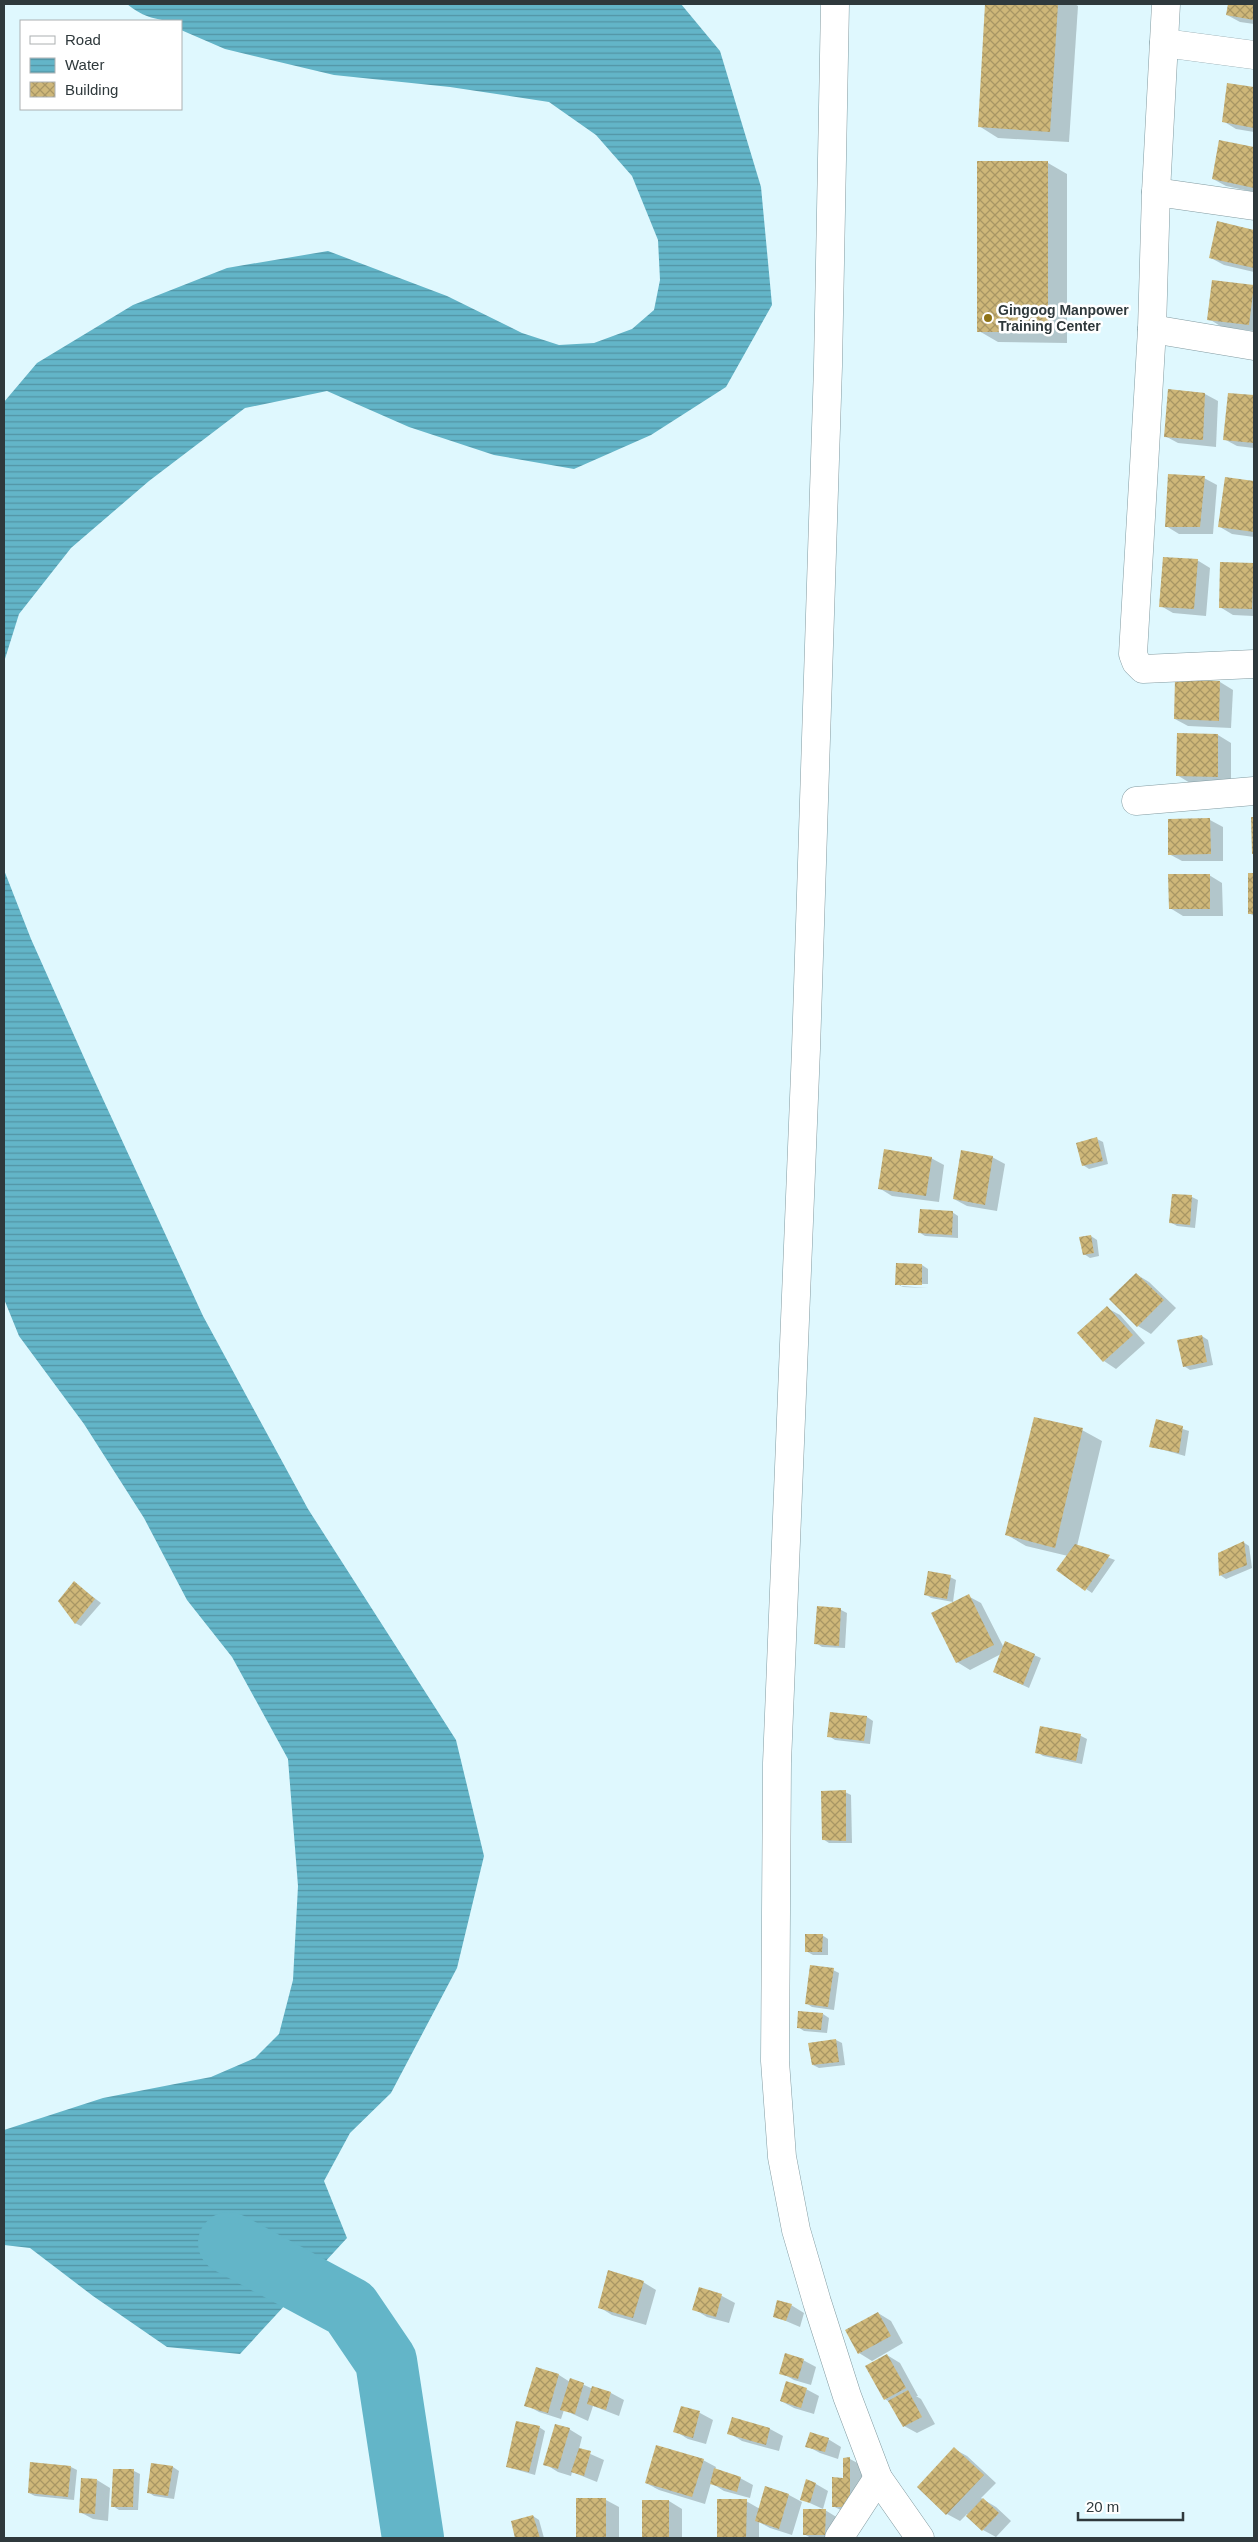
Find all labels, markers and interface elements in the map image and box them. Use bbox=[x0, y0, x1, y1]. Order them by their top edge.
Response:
legend bbox=[20, 20, 182, 110]
text: Road bbox=[65, 31, 101, 48]
text: Water bbox=[65, 56, 104, 73]
text: Building bbox=[65, 81, 118, 98]
place label: Gingoog Manpower Training Center bbox=[998, 302, 1129, 334]
marker: Gingoog Manpower Training Center bbox=[982, 312, 994, 324]
scale bar bbox=[1078, 2490, 1183, 2522]
text: 20 m bbox=[1086, 2498, 1119, 2515]

